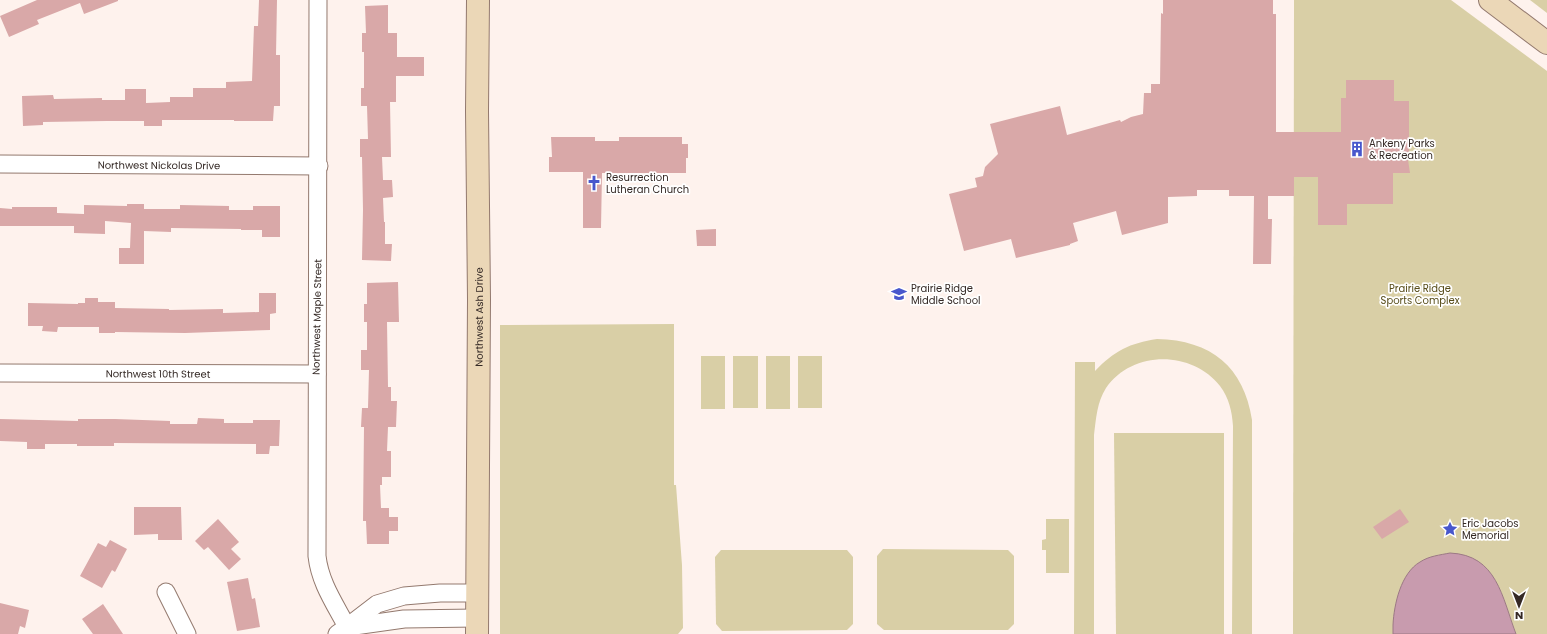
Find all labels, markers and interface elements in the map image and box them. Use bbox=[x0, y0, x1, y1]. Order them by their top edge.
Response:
place label: Ankeny Parks & Recreation bbox=[1369, 136, 1435, 163]
building icon: Ankeny Parks & Recreation bbox=[1348, 140, 1366, 158]
street label: Northwest Nickolas Drive bbox=[98, 157, 220, 173]
place label: Resurrection Lutheran Church bbox=[606, 170, 689, 197]
church icon: Resurrection Lutheran Church bbox=[585, 174, 603, 192]
street label: Northwest Maple Street bbox=[308, 259, 326, 375]
street label: Northwest Ash Drive bbox=[471, 267, 487, 367]
place label: Prairie Ridge Middle School bbox=[911, 281, 981, 308]
park label: Prairie Ridge Sports Complex bbox=[1381, 281, 1460, 308]
school or university icon: Prairie Ridge Middle School bbox=[890, 285, 908, 303]
street label: Northwest 10th Street bbox=[106, 366, 211, 381]
place label: Eric Jacobs Memorial bbox=[1462, 516, 1519, 543]
place icon: Eric Jacobs Memorial bbox=[1441, 520, 1459, 538]
north arrow bbox=[1499, 586, 1539, 626]
text: N bbox=[1515, 608, 1523, 624]

